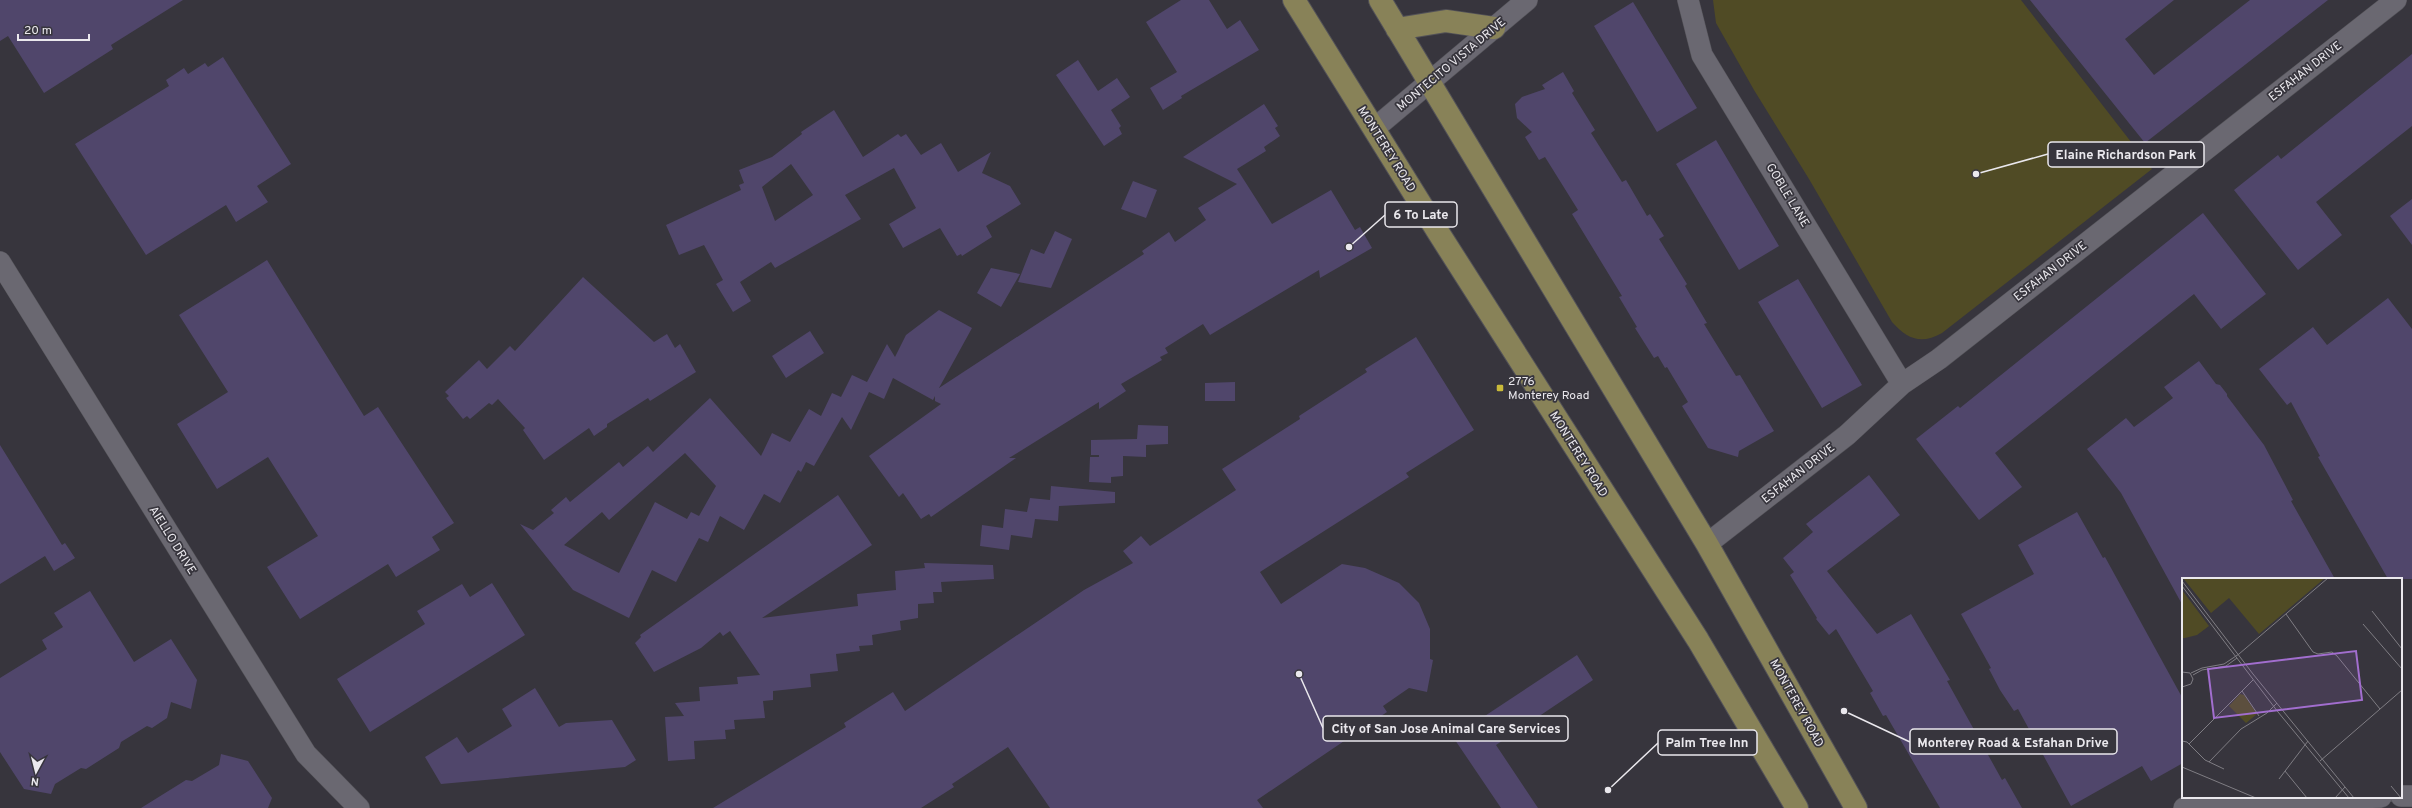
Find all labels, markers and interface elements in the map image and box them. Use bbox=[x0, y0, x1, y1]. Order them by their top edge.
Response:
street label: MONTECITO VISTA DRIVE bbox=[1394, 14, 1509, 115]
scale bar bbox=[18, 16, 89, 42]
text: 20 m bbox=[24, 23, 52, 39]
street label: ESFAHAN DRIVE bbox=[2266, 38, 2346, 105]
street label: MONTEREY ROAD bbox=[1353, 104, 1419, 195]
callout: Elaine Richardson Park bbox=[2048, 142, 2204, 167]
text: Elaine Richardson Park bbox=[2056, 148, 2196, 164]
street label: GOBLE LANE bbox=[1762, 161, 1813, 230]
callout: 6 To Late bbox=[1385, 202, 1457, 227]
text: 6 To Late bbox=[1393, 208, 1449, 224]
street label: ESFAHAN DRIVE bbox=[2011, 238, 2091, 305]
place label: 2776 Monterey Road bbox=[1508, 374, 1589, 404]
marker: 2776 Monterey Road bbox=[1495, 383, 1505, 393]
street label: MONTEREY ROAD bbox=[1545, 409, 1611, 500]
street label: ESFAHAN DRIVE bbox=[1759, 440, 1839, 507]
street label: AIELLO DRIVE bbox=[145, 503, 199, 578]
inset map bbox=[2182, 578, 2402, 798]
street label: MONTEREY ROAD bbox=[1765, 657, 1827, 750]
callout: City of San Jose Animal Care Services bbox=[1323, 716, 1568, 741]
text: City of San Jose Animal Care Services bbox=[1331, 722, 1561, 738]
callout: Monterey Road & Esfahan Drive bbox=[1910, 729, 2117, 754]
callout: Palm Tree Inn bbox=[1658, 730, 1757, 755]
text: Palm Tree Inn bbox=[1665, 736, 1749, 752]
text: Monterey Road & Esfahan Drive bbox=[1917, 736, 2109, 752]
north arrow bbox=[16, 752, 56, 792]
text: N bbox=[30, 774, 40, 788]

